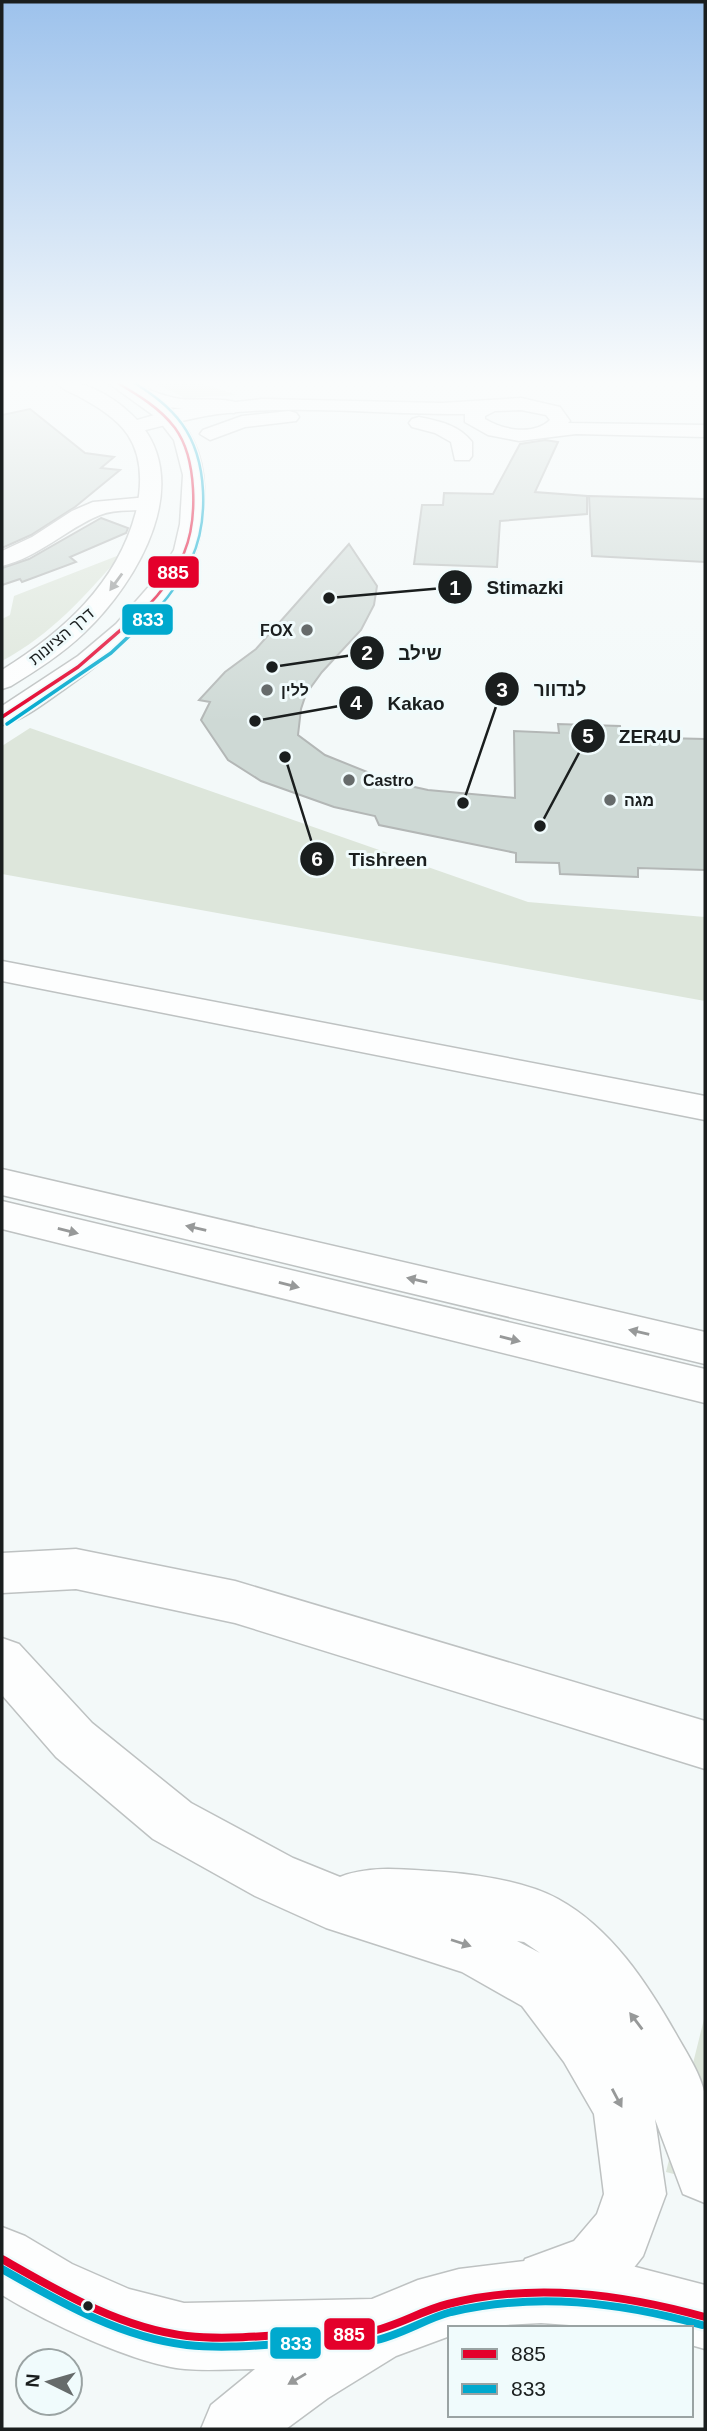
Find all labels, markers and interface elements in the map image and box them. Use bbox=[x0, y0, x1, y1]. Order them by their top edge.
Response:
line badge: 885 bbox=[147, 555, 200, 589]
text: 885 bbox=[157, 562, 189, 583]
callout: Stimazki bbox=[438, 567, 578, 607]
one-way arrow bbox=[109, 573, 123, 591]
text: 1 bbox=[449, 576, 461, 599]
text: Stimazki bbox=[486, 577, 564, 598]
line badge: 833 bbox=[121, 603, 174, 636]
street label: דרך הציונות bbox=[26, 605, 97, 668]
text: 833 bbox=[132, 609, 164, 630]
place label: FOX bbox=[260, 622, 293, 639]
marker: FOX bbox=[299, 622, 315, 638]
callout: שילב bbox=[350, 633, 456, 673]
text: 2 bbox=[361, 641, 373, 664]
text: שילב bbox=[398, 643, 442, 664]
callout: לנדוור bbox=[485, 669, 600, 709]
text: 3 bbox=[496, 678, 508, 701]
text: לנדוור bbox=[534, 679, 586, 700]
marker: ללין bbox=[259, 682, 275, 698]
place label: ללין bbox=[281, 682, 309, 699]
callout: Kakao bbox=[339, 683, 459, 723]
text: 4 bbox=[350, 691, 362, 714]
text: Kakao bbox=[387, 693, 445, 714]
callout: ZER4U bbox=[570, 716, 695, 756]
text: 5 bbox=[582, 724, 594, 747]
text: ZER4U bbox=[619, 726, 681, 747]
marker: Castro bbox=[341, 772, 357, 788]
place label: Castro bbox=[363, 772, 414, 789]
marker: מגה bbox=[602, 792, 618, 808]
place label: מגה bbox=[624, 792, 654, 809]
callout: Tishreen bbox=[300, 839, 442, 879]
text: 6 bbox=[311, 847, 323, 870]
text: Tishreen bbox=[349, 849, 427, 870]
one-way arrow bbox=[185, 1222, 207, 1233]
one-way arrow bbox=[57, 1226, 79, 1237]
one-way arrow bbox=[406, 1274, 428, 1285]
one-way arrow bbox=[278, 1280, 300, 1291]
one-way arrow bbox=[628, 1326, 650, 1337]
one-way arrow bbox=[499, 1334, 521, 1345]
one-way arrow bbox=[450, 1939, 471, 1949]
one-way arrow bbox=[629, 2012, 643, 2031]
one-way arrow bbox=[612, 2088, 623, 2108]
unlabelled marker bbox=[81, 2299, 95, 2313]
line badge: 885 bbox=[323, 2317, 376, 2351]
text: 885 bbox=[333, 2324, 365, 2345]
line badge: 833 bbox=[269, 2326, 322, 2360]
legend bbox=[448, 2326, 693, 2417]
text: 833 bbox=[280, 2333, 312, 2354]
text: 885 bbox=[511, 2342, 546, 2365]
north arrow bbox=[14, 2347, 84, 2417]
text: N bbox=[22, 2373, 44, 2388]
one-way arrow bbox=[287, 2373, 306, 2386]
text: 833 bbox=[511, 2377, 546, 2400]

